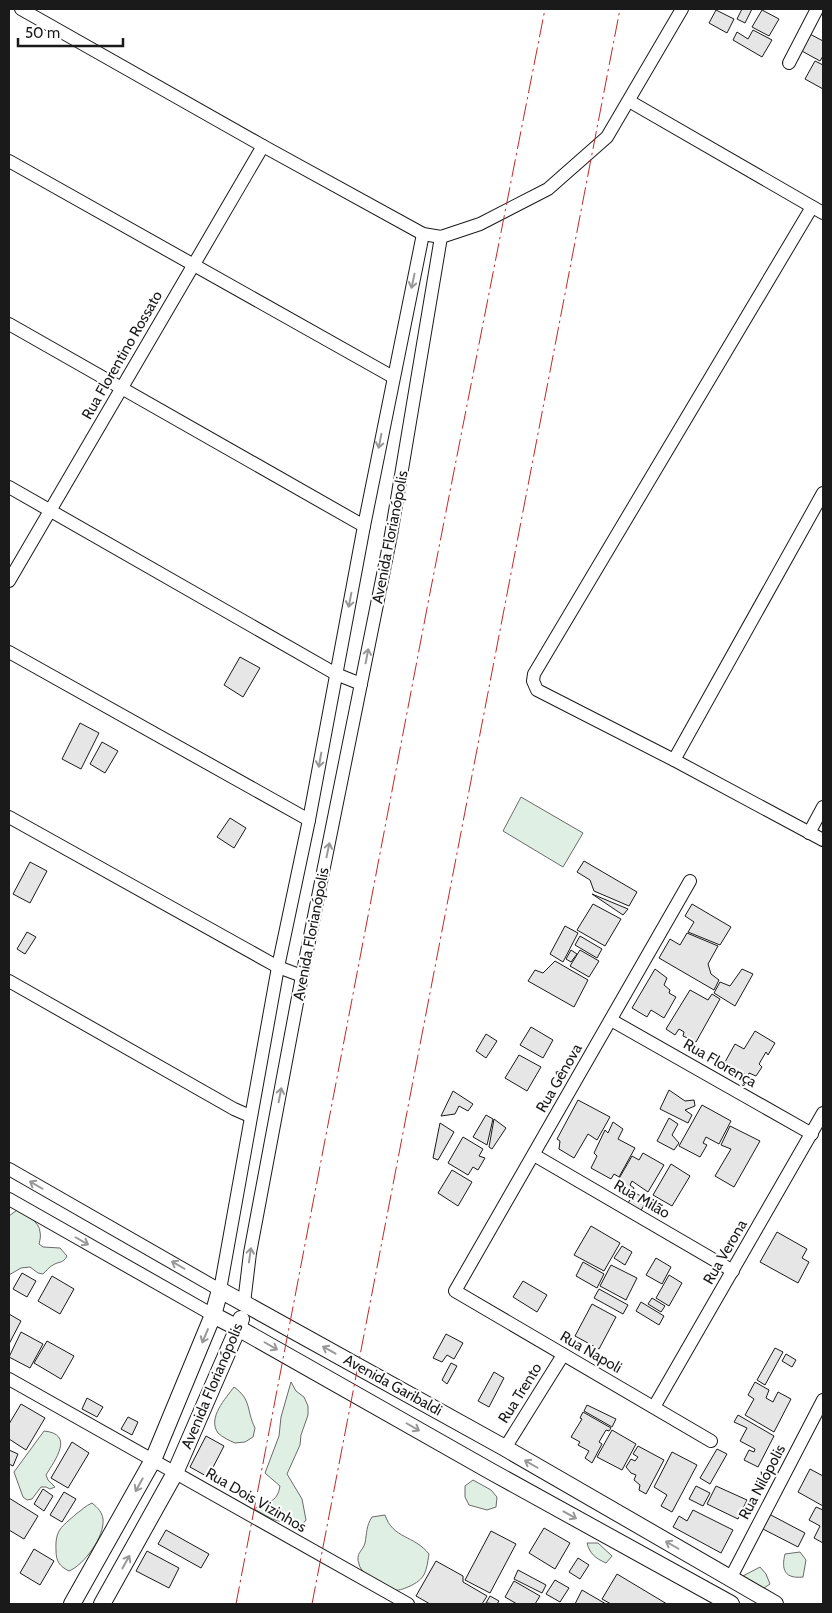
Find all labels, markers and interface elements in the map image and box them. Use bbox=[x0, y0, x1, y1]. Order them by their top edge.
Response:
scale bar bbox=[18, 15, 122, 47]
text: 50 m bbox=[25, 24, 60, 42]
one-way arrow bbox=[408, 273, 417, 289]
street label: Rua Florentino Rossato bbox=[78, 288, 166, 422]
one-way arrow bbox=[375, 432, 385, 448]
street label: Avenida Florianópolis bbox=[368, 469, 412, 605]
one-way arrow bbox=[344, 592, 354, 608]
one-way arrow bbox=[362, 649, 372, 665]
one-way arrow bbox=[315, 752, 325, 768]
one-way arrow bbox=[324, 842, 333, 858]
street label: Avenida Florianópolis bbox=[289, 866, 333, 1002]
street label: Rua Florença bbox=[680, 1035, 760, 1092]
street label: Rua Gênova bbox=[532, 1040, 586, 1115]
one-way arrow bbox=[275, 1088, 285, 1104]
street label: Rua Milão bbox=[611, 1176, 673, 1222]
one-way arrow bbox=[30, 1179, 44, 1189]
street label: Rua Verona bbox=[699, 1216, 751, 1288]
one-way arrow bbox=[74, 1236, 88, 1246]
one-way arrow bbox=[245, 1247, 255, 1263]
one-way arrow bbox=[170, 1260, 185, 1270]
street label: Avenida Florianópolis bbox=[177, 1320, 247, 1452]
street label: Rua Napoli bbox=[557, 1327, 625, 1377]
one-way arrow bbox=[199, 1328, 209, 1343]
one-way arrow bbox=[264, 1342, 278, 1352]
one-way arrow bbox=[322, 1344, 336, 1354]
street label: Avenida Garibaldi bbox=[341, 1351, 445, 1419]
street label: Rua Trento bbox=[494, 1360, 546, 1426]
one-way arrow bbox=[405, 1422, 419, 1432]
street label: Rua Nilópolis bbox=[735, 1442, 789, 1522]
one-way arrow bbox=[525, 1458, 539, 1468]
street label: Rua Dois Vizinhos bbox=[202, 1464, 310, 1536]
one-way arrow bbox=[134, 1477, 144, 1492]
one-way arrow bbox=[562, 1510, 577, 1520]
one-way arrow bbox=[665, 1540, 679, 1550]
one-way arrow bbox=[121, 1554, 131, 1569]

